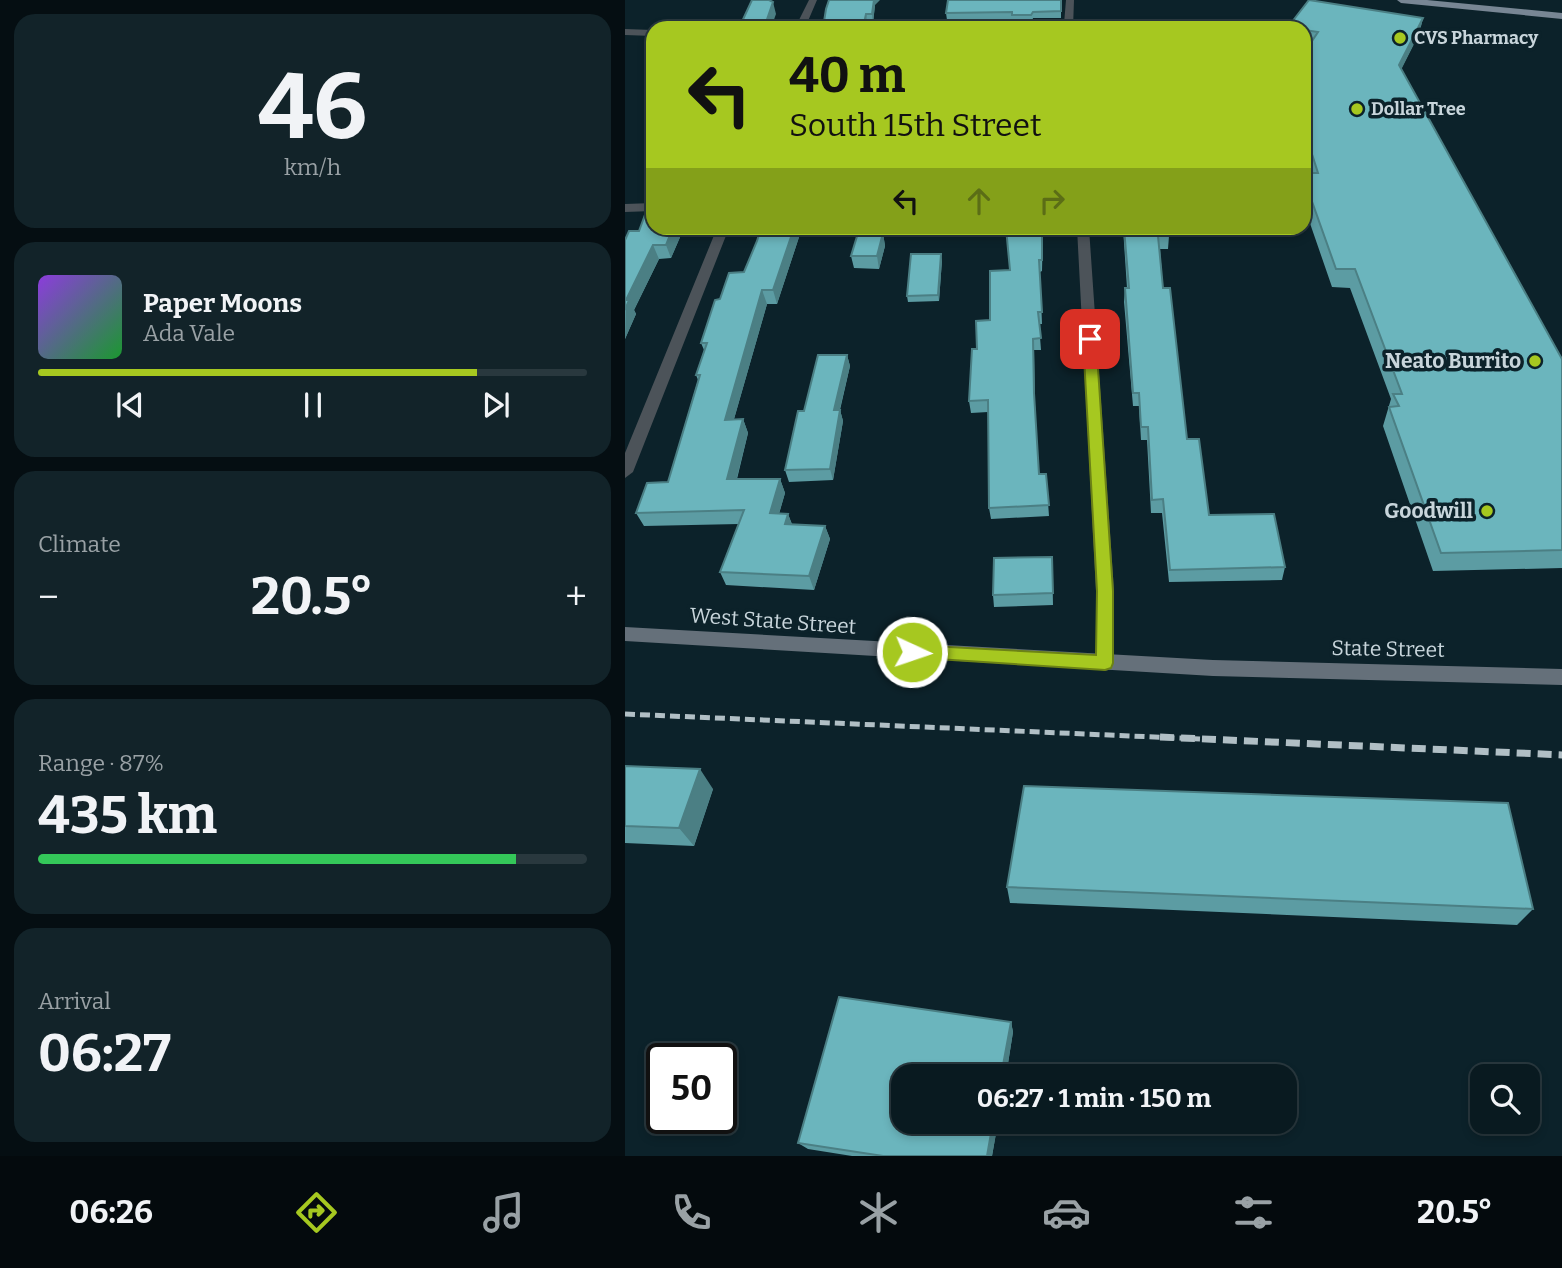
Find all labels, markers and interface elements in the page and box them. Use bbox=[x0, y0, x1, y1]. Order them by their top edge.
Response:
place label: CVS Pharmacy bbox=[1414, 27, 1539, 49]
marker: CVS Pharmacy bbox=[1392, 30, 1408, 46]
text: 40 m bbox=[789, 46, 906, 105]
icon: left bbox=[674, 49, 765, 140]
text: 46 bbox=[258, 53, 367, 162]
place label: Dollar Tree bbox=[1371, 98, 1466, 120]
marker: Dollar Tree bbox=[1349, 101, 1365, 117]
text: South 15th Street bbox=[789, 106, 1042, 144]
text: km/h bbox=[284, 153, 341, 181]
icon: left bbox=[887, 182, 925, 220]
icon: ahead bbox=[960, 182, 998, 220]
icon: right bbox=[1033, 182, 1071, 220]
text: Paper Moons bbox=[143, 288, 302, 319]
pin bbox=[1060, 309, 1120, 369]
text: Ada Vale bbox=[143, 319, 235, 347]
icon: arrive bbox=[1071, 320, 1109, 358]
place label: Neato Burrito bbox=[1385, 348, 1521, 374]
marker: Neato Burrito bbox=[1527, 353, 1543, 369]
icon: previous bbox=[111, 386, 149, 424]
icon: pause bbox=[294, 386, 332, 424]
icon: next bbox=[477, 386, 515, 424]
place label: Goodwill bbox=[1384, 498, 1473, 524]
marker: Goodwill bbox=[1479, 503, 1495, 519]
text: Climate bbox=[38, 530, 121, 558]
text: 20.5° bbox=[251, 565, 374, 628]
text: − bbox=[38, 574, 59, 620]
text: + bbox=[565, 574, 587, 620]
street label: West State Street bbox=[689, 602, 857, 640]
position arrow bbox=[875, 615, 949, 689]
street label: State Street bbox=[1331, 635, 1445, 663]
text: Range · 87% bbox=[38, 749, 164, 777]
text: 435 km bbox=[38, 784, 217, 847]
text: Arrival bbox=[38, 987, 111, 1015]
text: 06:27 bbox=[38, 1022, 171, 1085]
speed limit sign: 50 bbox=[646, 1043, 737, 1134]
map controls bbox=[1470, 1064, 1540, 1134]
button: search bbox=[1470, 1064, 1540, 1134]
text: 06:27 · 1 min · 150 m bbox=[977, 1083, 1211, 1114]
icon: directions bbox=[292, 1188, 341, 1237]
icon: music bbox=[479, 1188, 528, 1237]
icon: phone bbox=[667, 1188, 716, 1237]
icon: climate bbox=[854, 1188, 903, 1237]
icon: car bbox=[1042, 1188, 1091, 1237]
icon: filters bbox=[1229, 1188, 1278, 1237]
text: 06:26 bbox=[69, 1193, 153, 1231]
text: 20.5° bbox=[1417, 1193, 1493, 1231]

